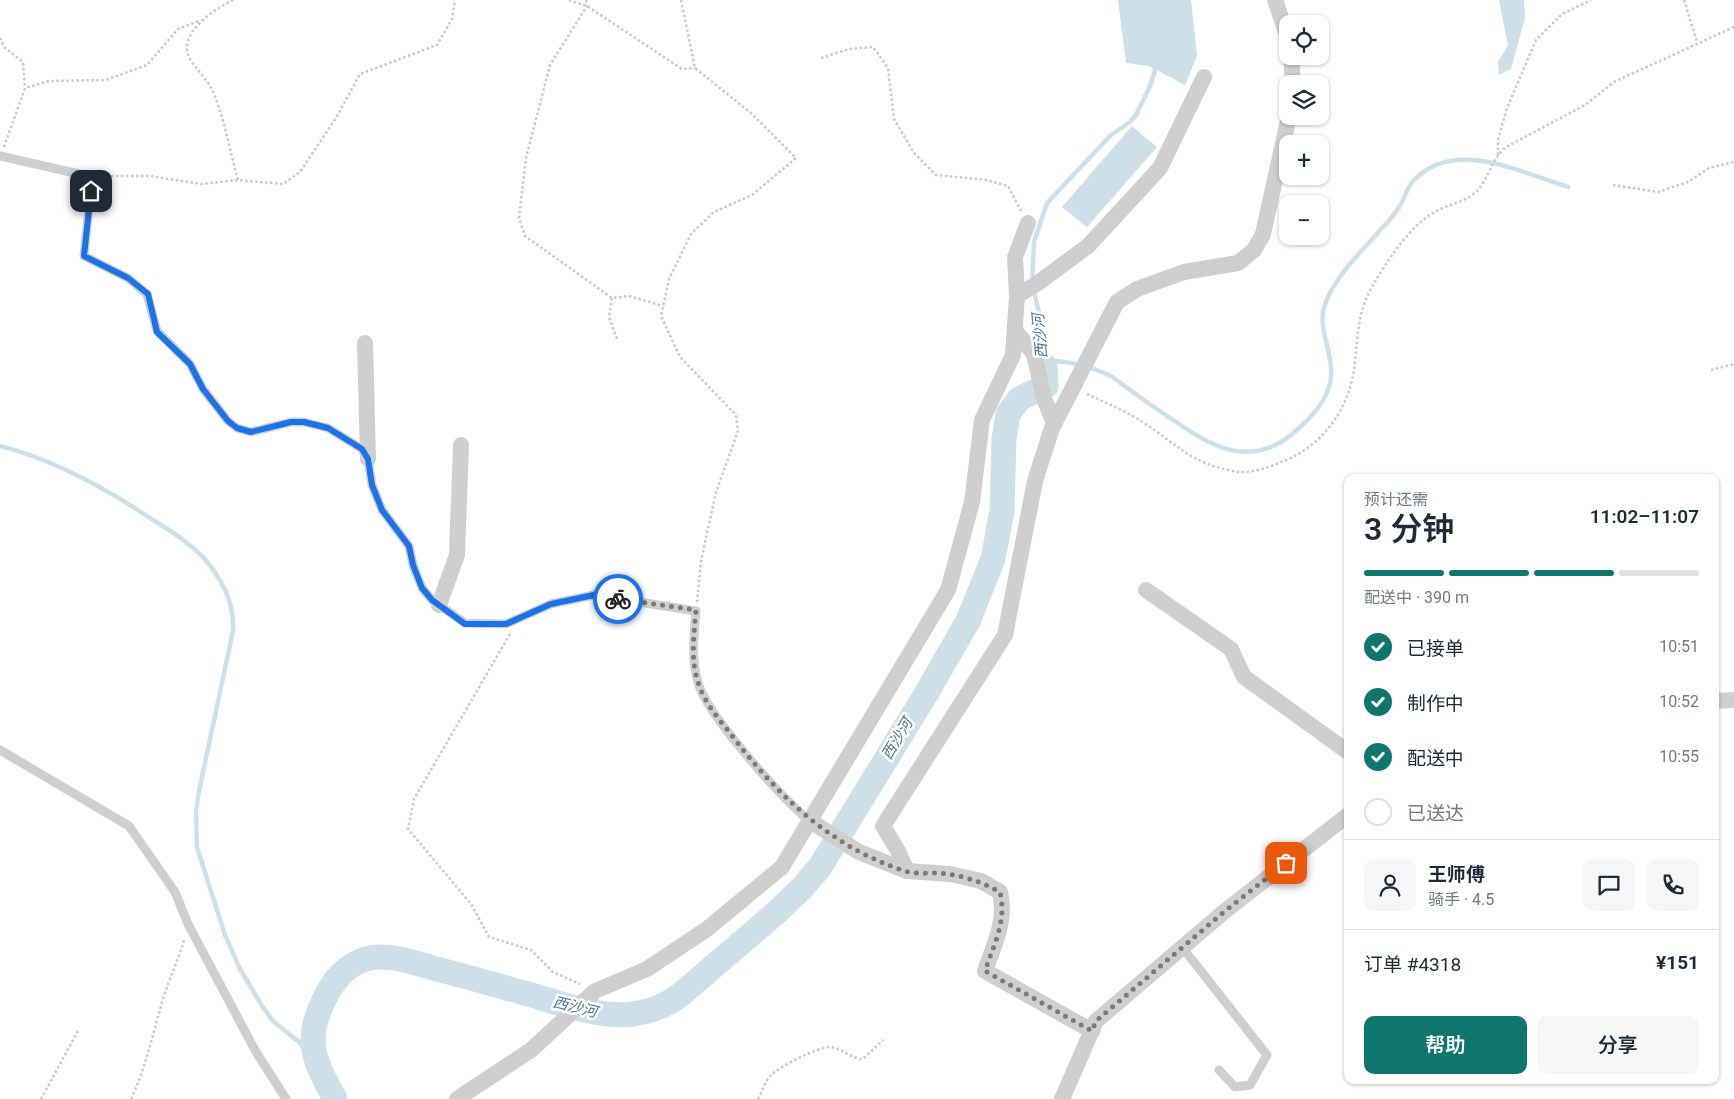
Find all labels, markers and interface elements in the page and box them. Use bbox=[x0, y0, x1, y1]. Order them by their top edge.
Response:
map controls bbox=[1279, 15, 1329, 245]
button: locate bbox=[1279, 15, 1329, 65]
button: layers bbox=[1279, 75, 1329, 125]
button: + bbox=[1279, 135, 1329, 185]
pin bbox=[70, 170, 112, 212]
icon: home bbox=[77, 177, 105, 205]
button: − bbox=[1279, 195, 1329, 245]
water label: 西沙河 bbox=[1029, 310, 1051, 359]
text: 预计还需 bbox=[1364, 490, 1428, 509]
text: 11:02–11:07 bbox=[1590, 505, 1699, 528]
text: 3 分钟 bbox=[1364, 510, 1454, 548]
courier bbox=[593, 574, 643, 624]
icon: bike bbox=[604, 585, 632, 613]
text: 配送中 · 390 m bbox=[1364, 588, 1469, 607]
icon: check bbox=[1364, 633, 1392, 661]
text: 已接单 bbox=[1407, 637, 1464, 660]
text: 10:51 bbox=[1659, 637, 1699, 656]
icon: check bbox=[1364, 688, 1392, 716]
text: 制作中 bbox=[1407, 692, 1464, 715]
text: 10:52 bbox=[1659, 692, 1699, 711]
water label: 西沙河 bbox=[878, 713, 918, 763]
icon: check bbox=[1364, 743, 1392, 771]
text: 配送中 bbox=[1407, 747, 1464, 770]
text: 10:55 bbox=[1659, 747, 1699, 766]
text: 已送达 bbox=[1407, 802, 1464, 825]
pin bbox=[1265, 842, 1307, 884]
icon: bag bbox=[1272, 849, 1300, 877]
button: person bbox=[1364, 859, 1416, 911]
button: chat bbox=[1583, 859, 1635, 911]
button: phone bbox=[1647, 859, 1699, 911]
text: 王师傅 bbox=[1428, 863, 1485, 886]
text: 骑手 · 4.5 bbox=[1428, 890, 1494, 909]
text: ¥151 bbox=[1656, 951, 1699, 974]
text: 订单 #4318 bbox=[1364, 953, 1461, 976]
water label: 西沙河 bbox=[551, 993, 602, 1022]
button: 帮助 bbox=[1364, 1016, 1527, 1074]
button: 分享 bbox=[1537, 1016, 1699, 1074]

